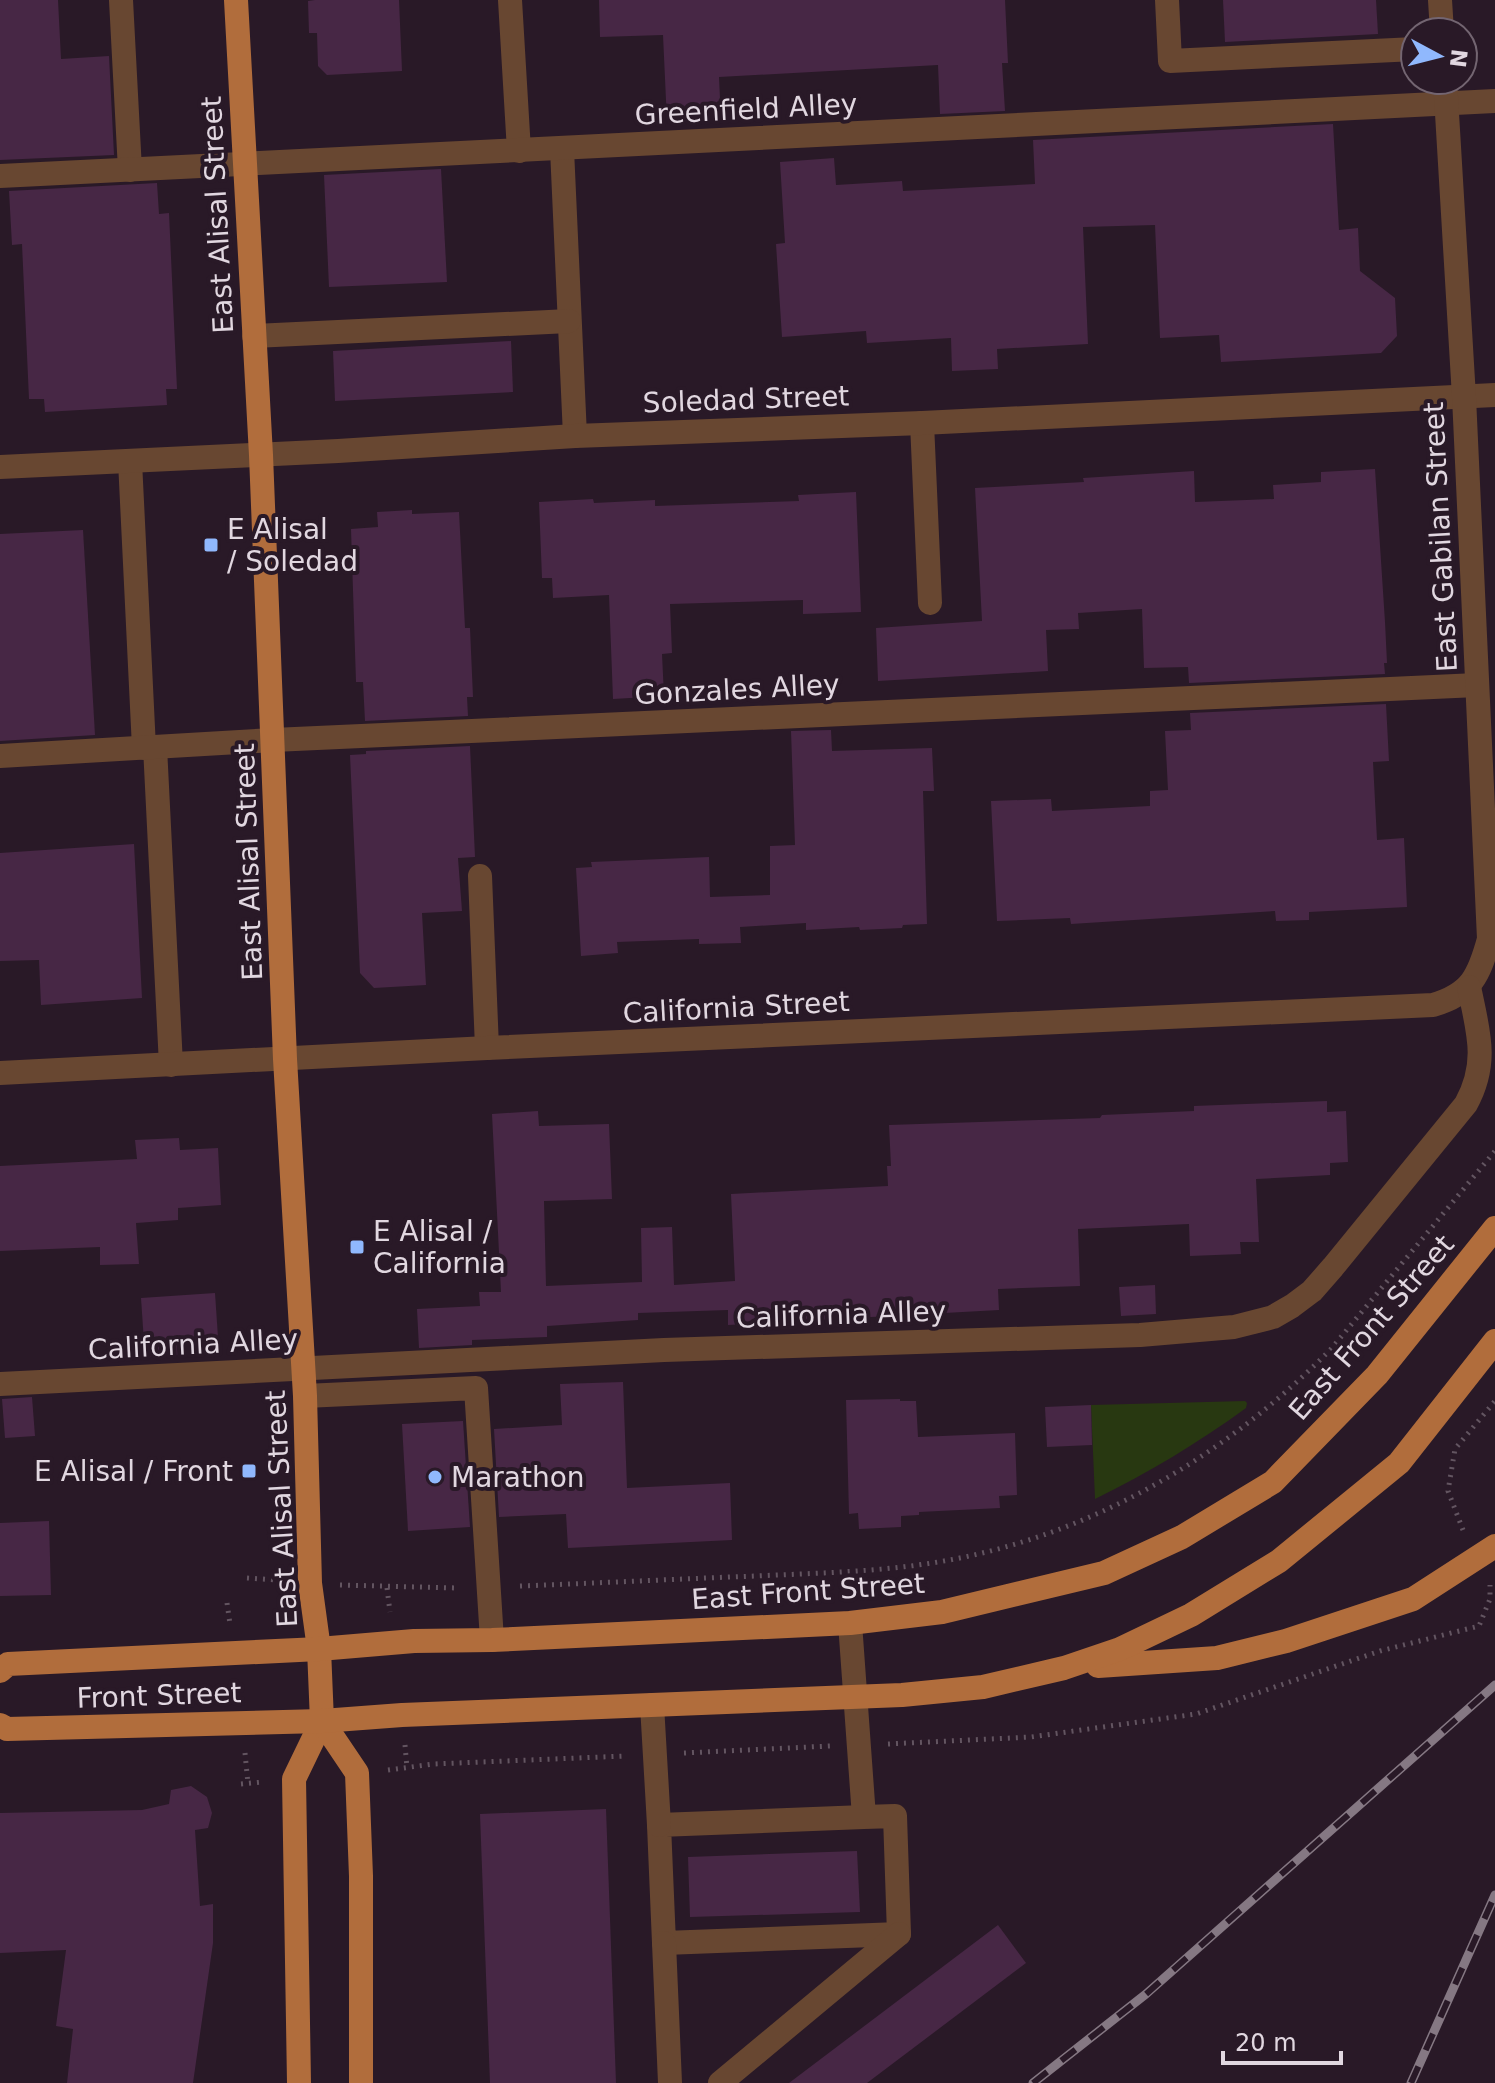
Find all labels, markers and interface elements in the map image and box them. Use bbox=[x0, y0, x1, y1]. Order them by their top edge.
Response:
north arrow bbox=[1399, 16, 1479, 96]
text: N bbox=[1445, 48, 1472, 69]
street label: Greenfield Alley bbox=[634, 87, 858, 132]
street label: East Alisal Street bbox=[195, 95, 240, 334]
street label: Soledad Street bbox=[642, 379, 850, 420]
street label: East Gabilan Street bbox=[1417, 401, 1464, 673]
place label: E Alisal / Soledad bbox=[227, 513, 358, 578]
marker: E Alisal / Soledad bbox=[202, 536, 220, 554]
street label: Gonzales Alley bbox=[634, 668, 840, 711]
street label: East Alisal Street bbox=[228, 743, 269, 981]
street label: California Street bbox=[622, 985, 850, 1030]
place label: E Alisal / California bbox=[373, 1215, 506, 1280]
street label: East Front Street bbox=[1282, 1228, 1461, 1427]
marker: E Alisal / California bbox=[348, 1238, 366, 1256]
street label: California Alley bbox=[735, 1294, 947, 1335]
street label: California Alley bbox=[87, 1323, 299, 1366]
street label: East Alisal Street bbox=[259, 1389, 304, 1628]
place label: E Alisal / Front bbox=[34, 1455, 233, 1488]
place label: Marathon bbox=[451, 1461, 585, 1494]
marker: E Alisal / Front bbox=[240, 1462, 258, 1480]
marker: Marathon bbox=[426, 1468, 444, 1486]
street label: East Front Street bbox=[690, 1567, 926, 1616]
street label: Front Street bbox=[76, 1676, 242, 1715]
scale bar bbox=[1223, 2015, 1341, 2065]
text: 20 m bbox=[1235, 2029, 1297, 2057]

